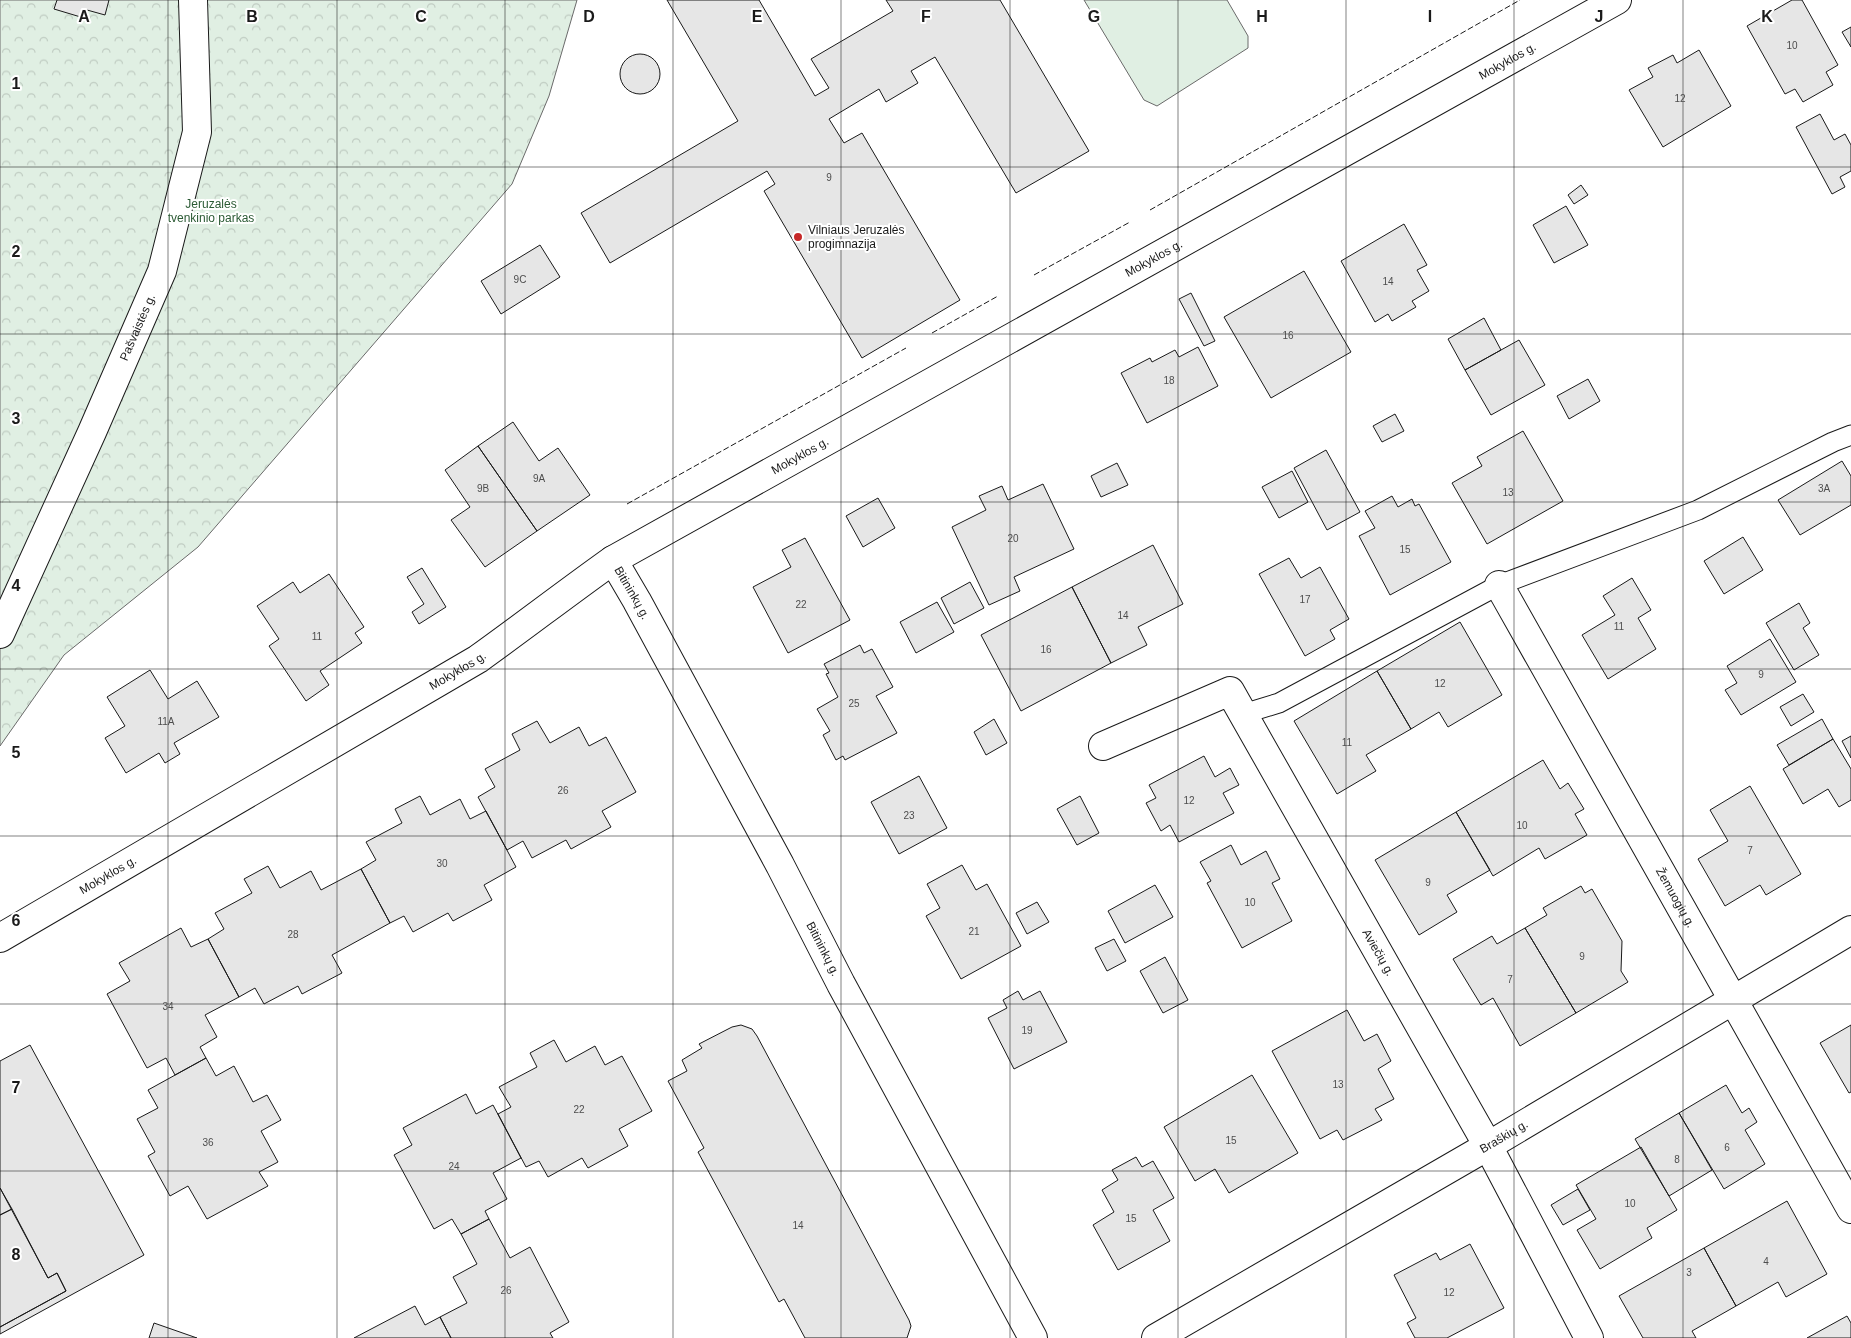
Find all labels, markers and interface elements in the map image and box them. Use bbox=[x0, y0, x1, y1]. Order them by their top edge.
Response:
text: A bbox=[78, 8, 90, 25]
text: B bbox=[246, 8, 258, 25]
text: C bbox=[415, 8, 427, 25]
text: D bbox=[583, 8, 595, 25]
text: E bbox=[752, 8, 763, 25]
text: F bbox=[921, 8, 931, 25]
text: G bbox=[1088, 8, 1100, 25]
text: H bbox=[1256, 8, 1268, 25]
text: I bbox=[1428, 8, 1432, 25]
text: J bbox=[1595, 8, 1603, 25]
text: K bbox=[1761, 8, 1773, 25]
street label: Mokyklos g. bbox=[1476, 40, 1539, 83]
house number: 10 bbox=[1786, 40, 1798, 51]
text: 1 bbox=[12, 75, 21, 92]
house number: 12 bbox=[1674, 93, 1686, 104]
house number: 9 bbox=[826, 172, 832, 183]
park label: Jeruzalės tvenkinio parkas bbox=[168, 197, 254, 225]
place label: Vilniaus Jeruzalės progimnazija bbox=[808, 223, 905, 251]
marker: Vilniaus Jeruzalės progimnazija bbox=[792, 231, 804, 243]
street label: Mokyklos g. bbox=[1123, 237, 1185, 280]
text: 2 bbox=[12, 243, 21, 260]
house number: 9C bbox=[514, 274, 526, 285]
house number: 14 bbox=[1382, 276, 1394, 287]
street label: Pašvaistės g. bbox=[117, 292, 158, 363]
house number: 16 bbox=[1282, 330, 1294, 341]
house number: 18 bbox=[1163, 375, 1175, 386]
text: 3 bbox=[12, 410, 21, 427]
street label: Mokyklos g. bbox=[769, 434, 831, 477]
house number: 9A bbox=[533, 473, 545, 484]
house number: 9B bbox=[477, 483, 489, 494]
house number: 3A bbox=[1818, 483, 1830, 494]
house number: 13 bbox=[1502, 487, 1514, 498]
house number: 20 bbox=[1007, 533, 1019, 544]
house number: 15 bbox=[1399, 544, 1411, 555]
street label: Bitininkų g. bbox=[611, 564, 653, 622]
text: 4 bbox=[12, 577, 21, 594]
house number: 17 bbox=[1299, 594, 1311, 605]
house number: 22 bbox=[795, 599, 807, 610]
house number: 14 bbox=[1117, 610, 1129, 621]
house number: 11 bbox=[1614, 621, 1625, 632]
house number: 11 bbox=[312, 631, 323, 642]
house number: 16 bbox=[1040, 644, 1052, 655]
street label: Mokyklos g. bbox=[427, 648, 489, 693]
house number: 9 bbox=[1758, 669, 1764, 680]
house number: 12 bbox=[1434, 678, 1446, 689]
house number: 25 bbox=[848, 698, 860, 709]
house number: 11A bbox=[157, 716, 175, 727]
house number: 11 bbox=[1342, 737, 1353, 748]
text: 5 bbox=[12, 744, 21, 761]
house number: 26 bbox=[557, 785, 569, 796]
house number: 12 bbox=[1183, 795, 1195, 806]
house number: 23 bbox=[903, 810, 915, 821]
house number: 10 bbox=[1516, 820, 1528, 831]
house number: 7 bbox=[1747, 845, 1753, 856]
street label: Mokyklos g. bbox=[77, 853, 139, 897]
house number: 30 bbox=[436, 858, 448, 869]
street label: Žemuogių g. bbox=[1653, 865, 1698, 930]
house number: 9 bbox=[1425, 877, 1431, 888]
house number: 10 bbox=[1244, 897, 1256, 908]
text: 6 bbox=[12, 912, 21, 929]
street label: Bitininkų g. bbox=[803, 920, 843, 978]
house number: 21 bbox=[968, 926, 980, 937]
street label: Aviečių g. bbox=[1359, 926, 1397, 979]
house number: 28 bbox=[287, 929, 299, 940]
house number: 9 bbox=[1579, 951, 1585, 962]
house number: 7 bbox=[1507, 974, 1513, 985]
house number: 34 bbox=[162, 1001, 174, 1012]
house number: 19 bbox=[1021, 1025, 1033, 1036]
text: 7 bbox=[12, 1079, 21, 1096]
house number: 13 bbox=[1332, 1079, 1344, 1090]
house number: 22 bbox=[573, 1104, 585, 1115]
street label: Braškių g. bbox=[1477, 1117, 1530, 1156]
house number: 15 bbox=[1225, 1135, 1237, 1146]
house number: 36 bbox=[202, 1137, 214, 1148]
house number: 6 bbox=[1724, 1142, 1730, 1153]
house number: 8 bbox=[1674, 1154, 1680, 1165]
house number: 24 bbox=[448, 1161, 460, 1172]
house number: 10 bbox=[1624, 1198, 1636, 1209]
house number: 15 bbox=[1125, 1213, 1137, 1224]
house number: 14 bbox=[792, 1220, 804, 1231]
text: 8 bbox=[12, 1246, 21, 1263]
house number: 4 bbox=[1763, 1256, 1769, 1267]
house number: 3 bbox=[1686, 1267, 1692, 1278]
house number: 26 bbox=[500, 1285, 512, 1296]
house number: 12 bbox=[1443, 1287, 1455, 1298]

